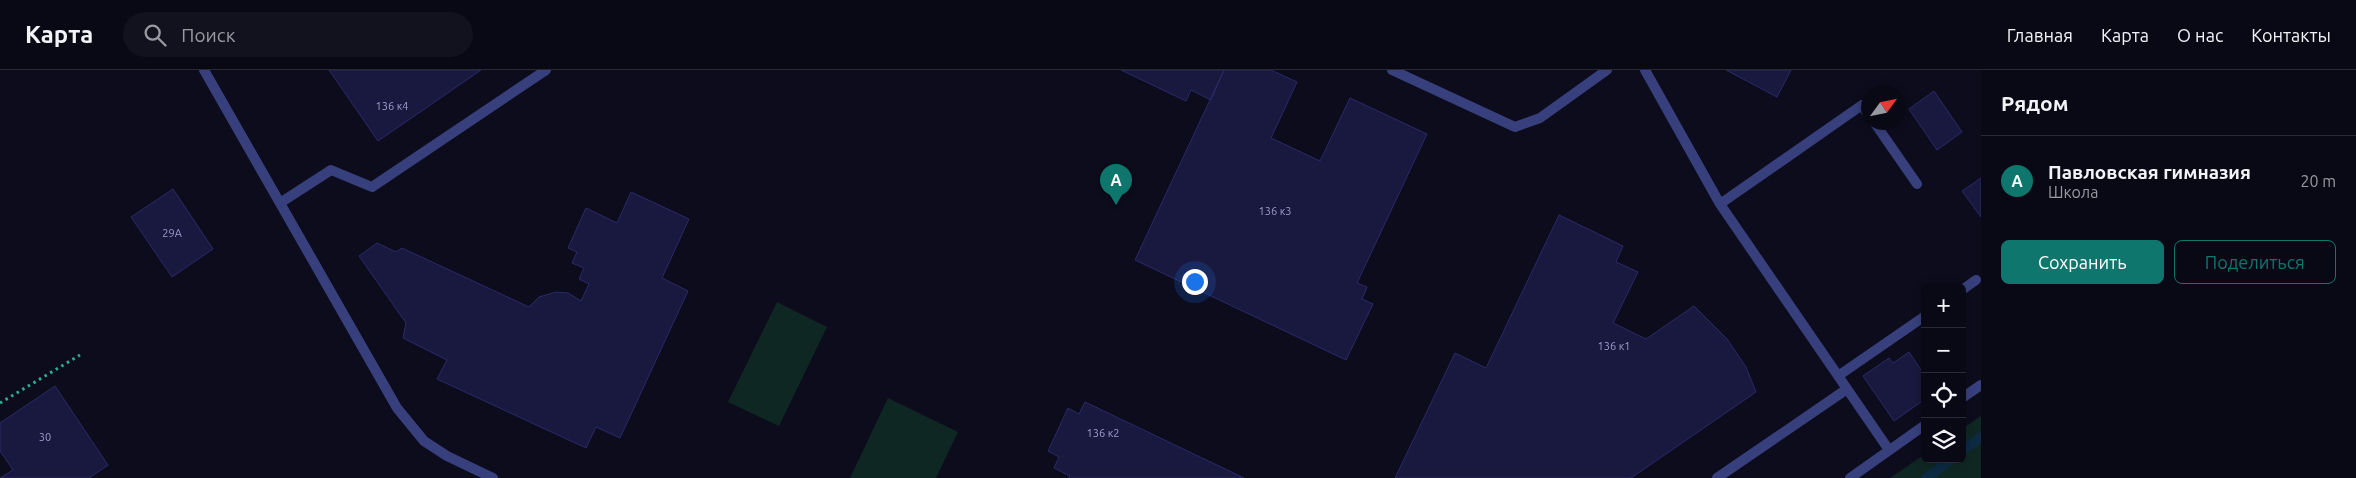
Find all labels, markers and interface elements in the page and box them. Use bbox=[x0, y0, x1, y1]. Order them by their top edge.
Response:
search box bbox=[123, 12, 473, 57]
text: Карта bbox=[25, 21, 93, 48]
icon: search bbox=[141, 21, 169, 49]
text: Поиск bbox=[181, 24, 235, 46]
text: Главная bbox=[2007, 25, 2073, 45]
text: Карта bbox=[2101, 25, 2149, 45]
text: О нас bbox=[2177, 25, 2223, 45]
text: Контакты bbox=[2251, 25, 2331, 45]
north arrow bbox=[1861, 85, 1906, 130]
text: Рядом bbox=[2001, 91, 2069, 115]
house number: 136 к4 bbox=[376, 100, 409, 112]
text: Павловская гимназия bbox=[2048, 161, 2251, 183]
pin: A bbox=[1100, 164, 1132, 205]
text: A bbox=[2011, 172, 2023, 190]
text: 20 m bbox=[2300, 172, 2336, 190]
text: Школа bbox=[2048, 183, 2098, 201]
house number: 136 к3 bbox=[1259, 205, 1292, 217]
house number: 29А bbox=[162, 227, 183, 239]
button: Сохранить bbox=[2001, 240, 2164, 284]
button: Поделиться bbox=[2174, 240, 2336, 284]
your location bbox=[1182, 269, 1208, 295]
map controls bbox=[1921, 283, 1966, 463]
button: + bbox=[1921, 283, 1966, 328]
button: − bbox=[1921, 328, 1966, 373]
house number: 136 к1 bbox=[1598, 340, 1631, 352]
button: locate bbox=[1921, 373, 1966, 418]
button: layers bbox=[1921, 418, 1966, 463]
house number: 136 к2 bbox=[1087, 427, 1120, 439]
house number: 30 bbox=[39, 431, 51, 443]

